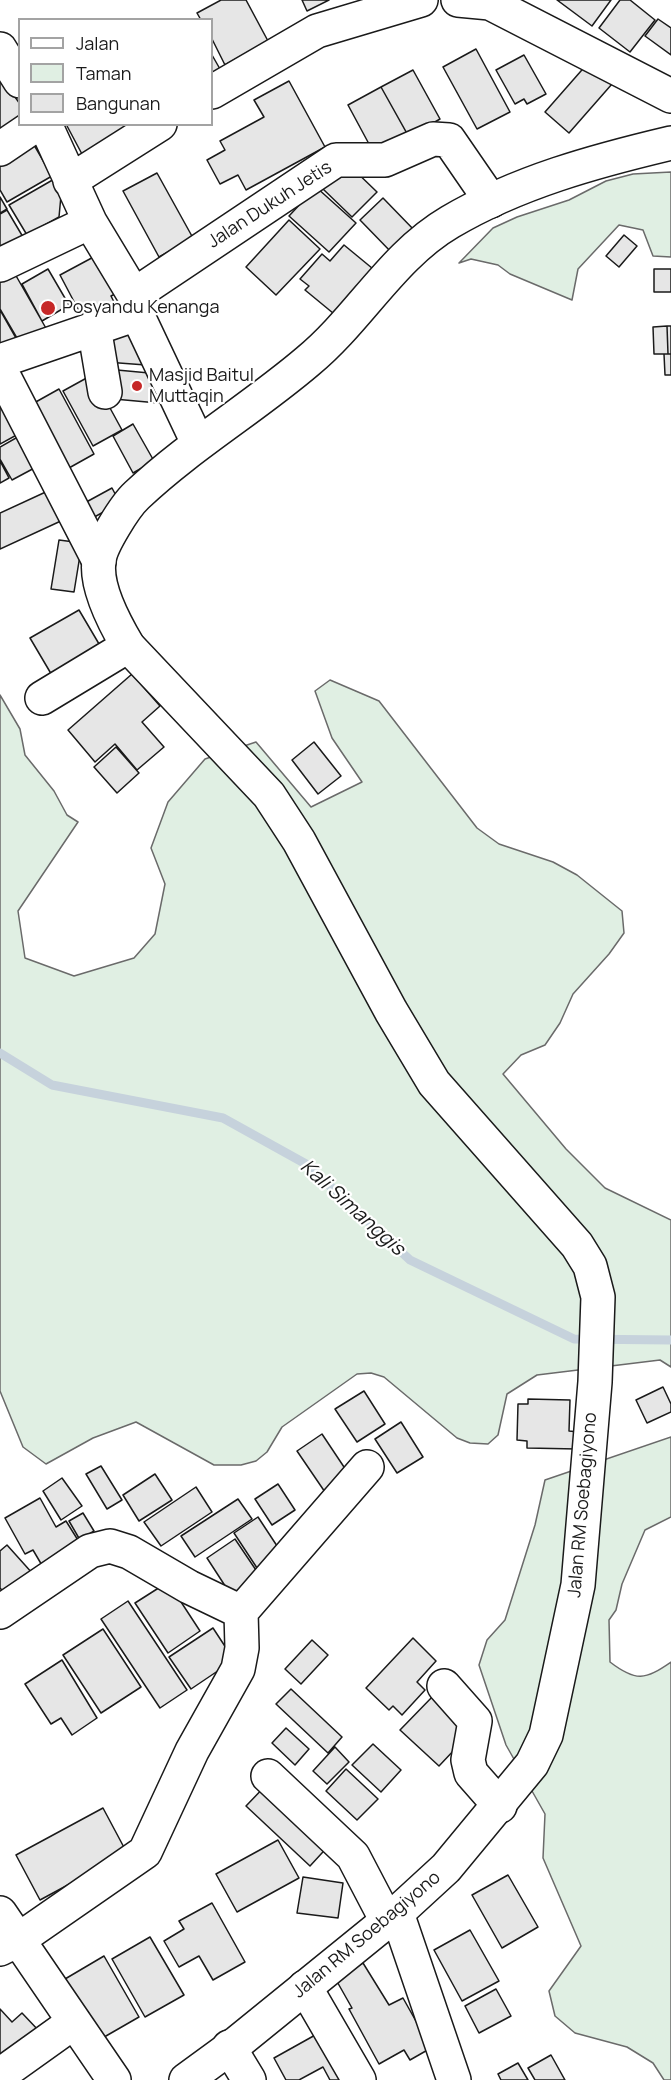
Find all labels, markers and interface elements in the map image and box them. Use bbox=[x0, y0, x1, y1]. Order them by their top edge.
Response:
legend bbox=[18, 18, 213, 126]
text: Jalan bbox=[76, 31, 119, 55]
text: Taman bbox=[76, 61, 131, 85]
text: Bangunan bbox=[76, 91, 160, 115]
street label: Jalan Dukuh Jetis bbox=[204, 157, 336, 253]
place label: Posyandu Kenanga bbox=[62, 297, 219, 319]
marker: Posyandu Kenanga bbox=[39, 299, 57, 317]
place label: Masjid Baitul Muttaqin bbox=[149, 365, 254, 407]
marker: Masjid Baitul Muttaqin bbox=[130, 379, 144, 393]
water label: Kali Simanggis bbox=[295, 1155, 409, 1261]
street label: Jalan RM Soebagiyono bbox=[564, 1412, 602, 1598]
street label: Jalan RM Soebagiyono bbox=[289, 1867, 445, 2003]

